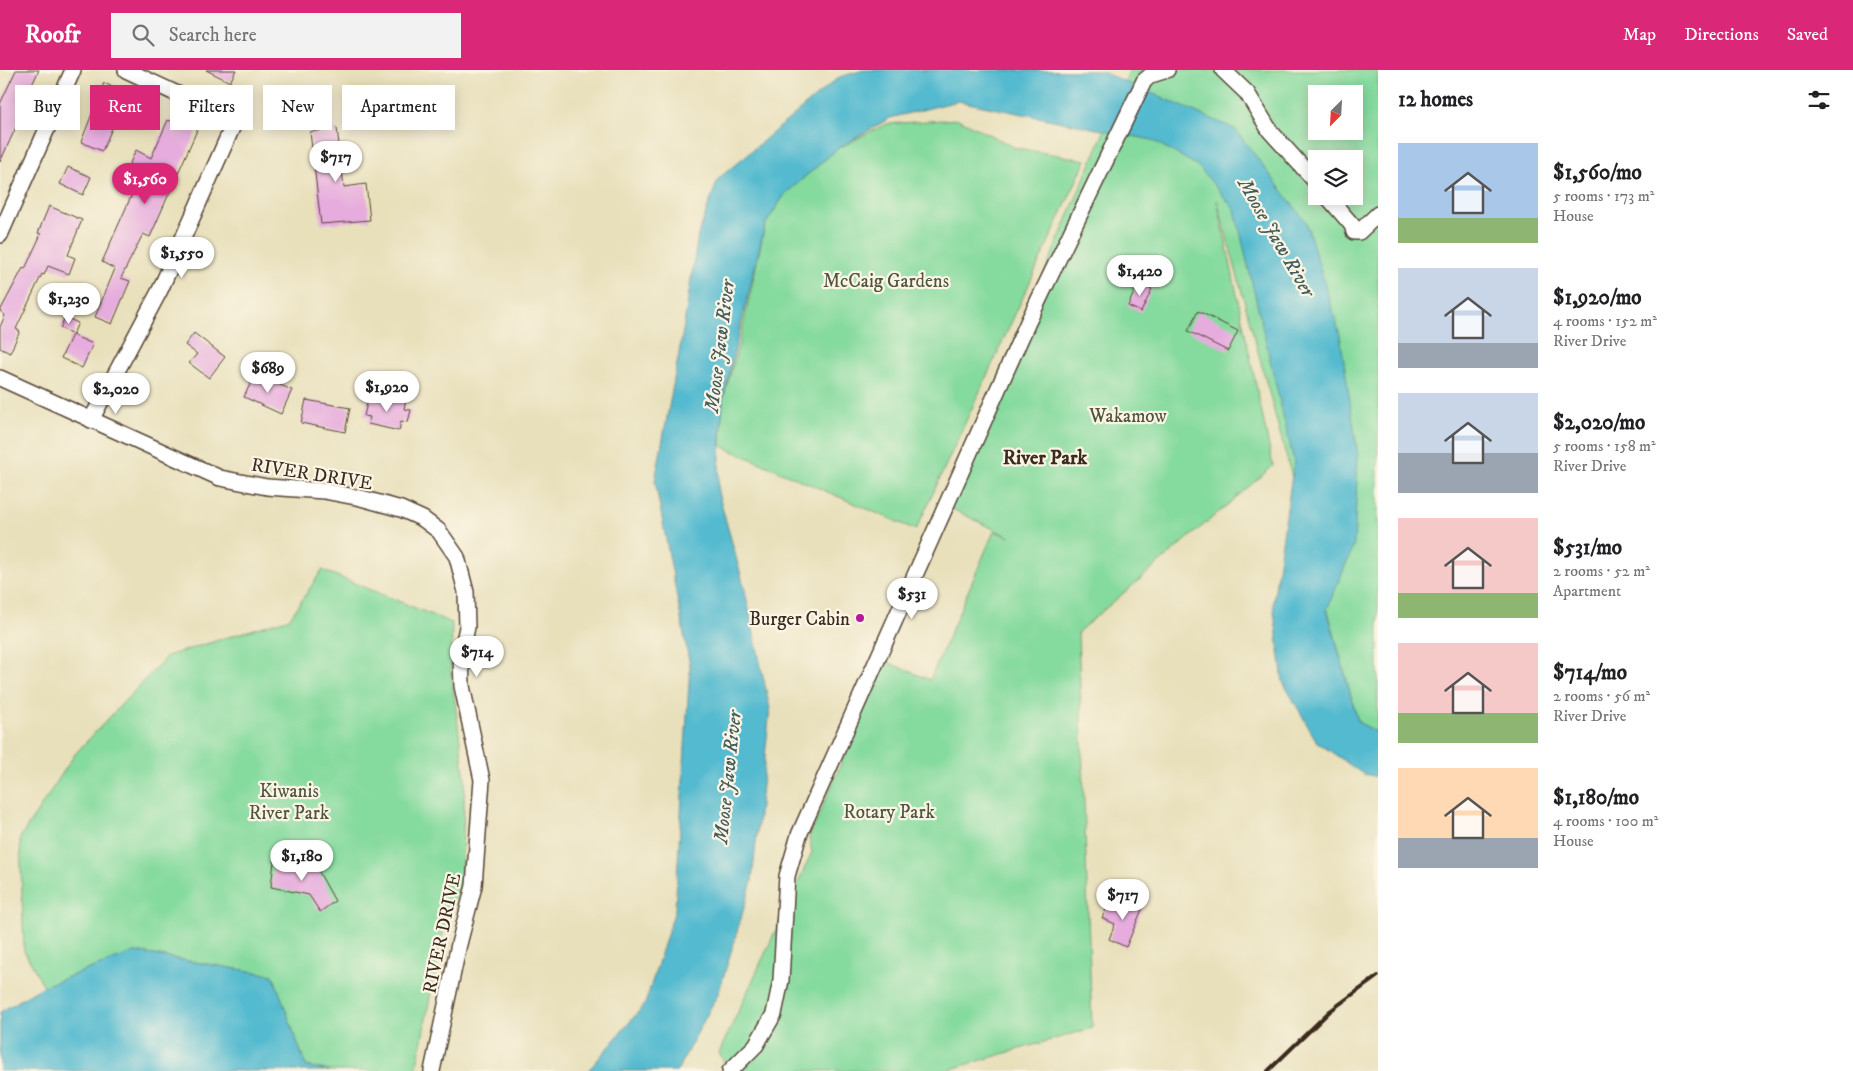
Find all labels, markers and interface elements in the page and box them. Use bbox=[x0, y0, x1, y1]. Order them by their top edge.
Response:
search box bbox=[111, 13, 461, 58]
text: Roofr bbox=[25, 20, 81, 50]
icon: search bbox=[129, 21, 157, 49]
text: Search here bbox=[169, 24, 257, 47]
text: Map bbox=[1623, 24, 1656, 46]
text: Directions bbox=[1684, 24, 1759, 46]
text: Saved bbox=[1787, 24, 1828, 46]
chip: Buy bbox=[15, 85, 80, 130]
chip: Rent bbox=[90, 85, 160, 130]
chip: Filters bbox=[170, 85, 253, 130]
chip: New bbox=[263, 85, 332, 130]
chip: Apartment bbox=[342, 85, 455, 130]
north arrow bbox=[1308, 85, 1362, 140]
map controls bbox=[1308, 85, 1363, 205]
icon: filters bbox=[1805, 86, 1833, 114]
text: 12 homes bbox=[1398, 87, 1473, 113]
pin: $717 bbox=[306, 140, 366, 183]
text: $717 bbox=[320, 147, 352, 167]
button: layers bbox=[1308, 150, 1363, 205]
text: $1,560/mo bbox=[1553, 160, 1642, 186]
pin: $1,560 bbox=[104, 162, 186, 205]
icon: home bbox=[1438, 163, 1498, 223]
text: $1,560 bbox=[123, 169, 167, 189]
water label: Moose Jaw River bbox=[1231, 172, 1321, 303]
text: 5 rooms · 173 m² bbox=[1553, 186, 1654, 206]
text: House bbox=[1553, 206, 1594, 226]
pin: $1,550 bbox=[141, 236, 223, 279]
text: $1,550 bbox=[160, 243, 204, 263]
pin: $1,420 bbox=[1099, 254, 1181, 297]
text: $1,420 bbox=[1118, 261, 1162, 281]
park label: McCaig Gardens bbox=[823, 270, 949, 293]
water label: Moose Jaw River bbox=[700, 277, 741, 416]
pin: $1,230 bbox=[28, 282, 110, 325]
text: $1,920/mo bbox=[1553, 285, 1642, 311]
icon: home bbox=[1438, 288, 1498, 348]
text: $1,230 bbox=[48, 289, 90, 309]
text: 4 rooms · 152 m² bbox=[1553, 311, 1657, 331]
text: River Drive bbox=[1553, 331, 1626, 351]
pin: $689 bbox=[238, 352, 298, 394]
text: $689 bbox=[251, 358, 285, 378]
pin: $1,920 bbox=[346, 370, 428, 413]
pin: $2,020 bbox=[75, 372, 157, 415]
text: $1,920 bbox=[365, 377, 409, 397]
text: $2,020 bbox=[93, 379, 139, 399]
park label: Wakamow bbox=[1088, 405, 1167, 428]
text: $2,020/mo bbox=[1553, 410, 1645, 436]
icon: home bbox=[1438, 413, 1498, 473]
text: 5 rooms · 158 m² bbox=[1553, 436, 1656, 456]
district label: River Park bbox=[1003, 446, 1088, 471]
street label: RIVER DRIVE bbox=[249, 454, 374, 495]
text: River Drive bbox=[1553, 456, 1626, 476]
text: $531/mo bbox=[1553, 535, 1622, 561]
icon: home bbox=[1438, 538, 1498, 598]
text: 2 rooms · 52 m² bbox=[1553, 561, 1650, 581]
pin: $531 bbox=[882, 578, 942, 620]
text: Apartment bbox=[1553, 581, 1621, 601]
text: $531 bbox=[898, 584, 926, 604]
place label: Burger Cabin bbox=[749, 608, 850, 631]
marker: Burger Cabin bbox=[854, 612, 866, 624]
pin: $714 bbox=[447, 636, 507, 678]
text: $714 bbox=[461, 642, 493, 662]
text: $714/mo bbox=[1553, 660, 1627, 686]
icon: home bbox=[1438, 663, 1498, 723]
text: 2 rooms · 56 m² bbox=[1553, 686, 1650, 706]
text: River Drive bbox=[1553, 706, 1626, 726]
water label: Moose Jaw River bbox=[709, 708, 748, 847]
park label: Kiwanis River Park bbox=[249, 780, 330, 825]
text: $1,180/mo bbox=[1553, 785, 1639, 811]
icon: home bbox=[1438, 788, 1498, 848]
park label: Rotary Park bbox=[843, 801, 935, 824]
text: 4 rooms · 100 m² bbox=[1553, 811, 1658, 831]
text: House bbox=[1553, 831, 1594, 851]
pin: $1,180 bbox=[261, 840, 343, 882]
text: $1,180 bbox=[281, 846, 323, 866]
street label: RIVER DRIVE bbox=[418, 871, 466, 996]
pin: $717 bbox=[1093, 878, 1153, 921]
text: $717 bbox=[1107, 885, 1139, 905]

